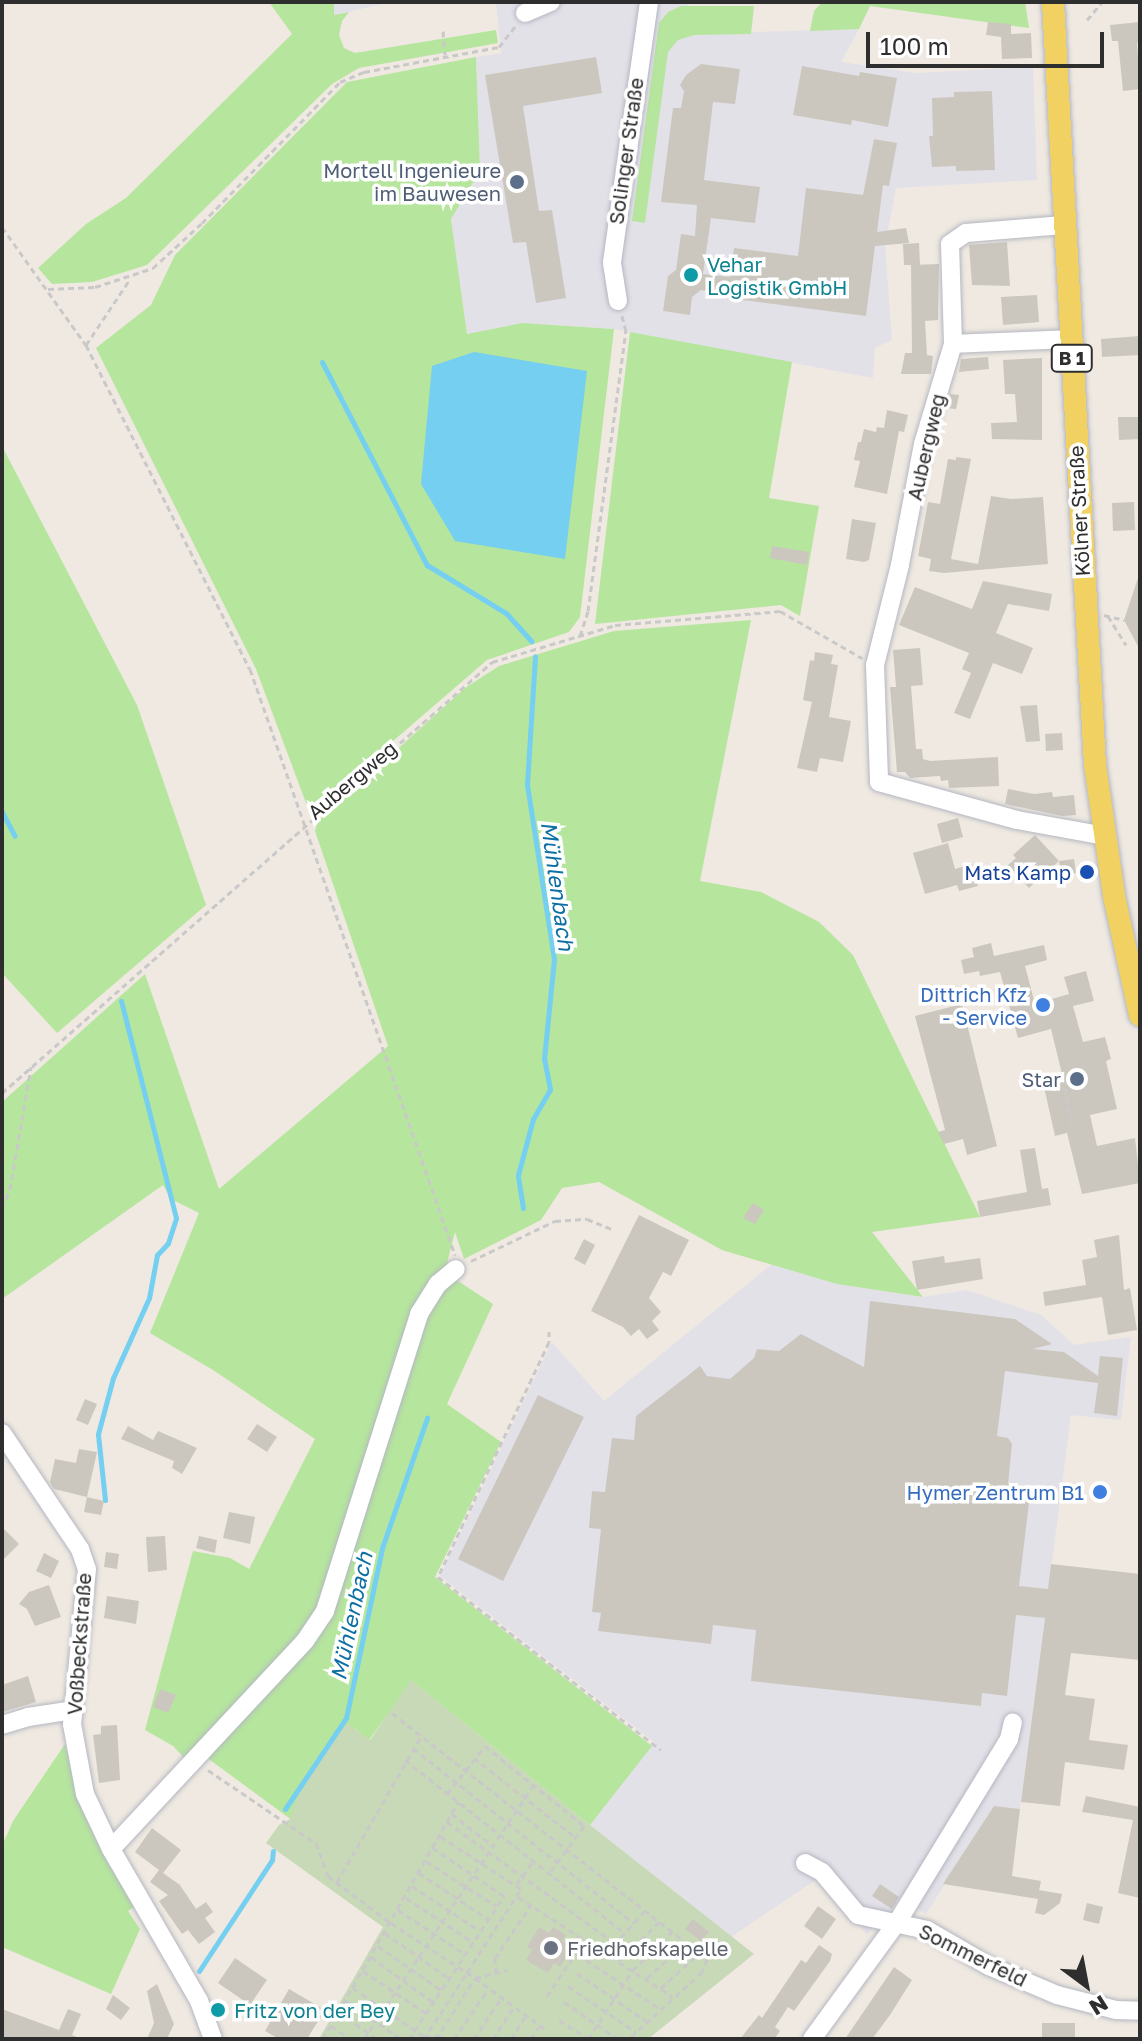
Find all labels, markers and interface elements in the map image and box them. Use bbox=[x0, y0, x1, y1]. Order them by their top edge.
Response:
scale bar bbox=[870, 16, 1108, 66]
text: 100 m bbox=[880, 31, 949, 60]
street label: Solinger Straße bbox=[604, 76, 648, 226]
place label: Mortell Ingenieure im Bauwesen bbox=[323, 158, 501, 205]
marker: Mortell Ingenieure im Bauwesen bbox=[508, 173, 526, 191]
place label: Vehar Logistik GmbH bbox=[707, 252, 847, 299]
marker: Vehar Logistik GmbH bbox=[682, 266, 700, 284]
road number: B 1 bbox=[1050, 344, 1094, 372]
street label: Aubergweg bbox=[902, 391, 950, 503]
street label: Kölner Straße bbox=[1064, 445, 1094, 577]
street label: Aubergweg bbox=[303, 736, 401, 824]
water label: Mühlenbach bbox=[536, 820, 580, 952]
place label: Mats Kamp bbox=[964, 860, 1071, 884]
marker: Mats Kamp bbox=[1078, 863, 1096, 881]
place label: Dittrich Kfz - Service bbox=[920, 982, 1027, 1029]
marker: Dittrich Kfz - Service bbox=[1034, 996, 1052, 1014]
place label: Star bbox=[1022, 1067, 1061, 1091]
marker: Star bbox=[1068, 1070, 1086, 1088]
place label: Hymer Zentrum B1 bbox=[907, 1480, 1084, 1504]
marker: Hymer Zentrum B1 bbox=[1091, 1483, 1109, 1501]
water label: Mühlenbach bbox=[325, 1550, 377, 1682]
street label: Voßbeckstraße bbox=[62, 1572, 96, 1716]
street label: Sommerfeld bbox=[915, 1919, 1031, 1991]
place label: Friedhofskapelle bbox=[567, 1936, 728, 1960]
marker: Friedhofskapelle bbox=[542, 1939, 560, 1957]
north arrow bbox=[1046, 1945, 1126, 2025]
text: N bbox=[1085, 1990, 1113, 2022]
place label: Fritz von der Bey bbox=[234, 1998, 395, 2022]
marker: Fritz von der Bey bbox=[209, 2001, 227, 2019]

